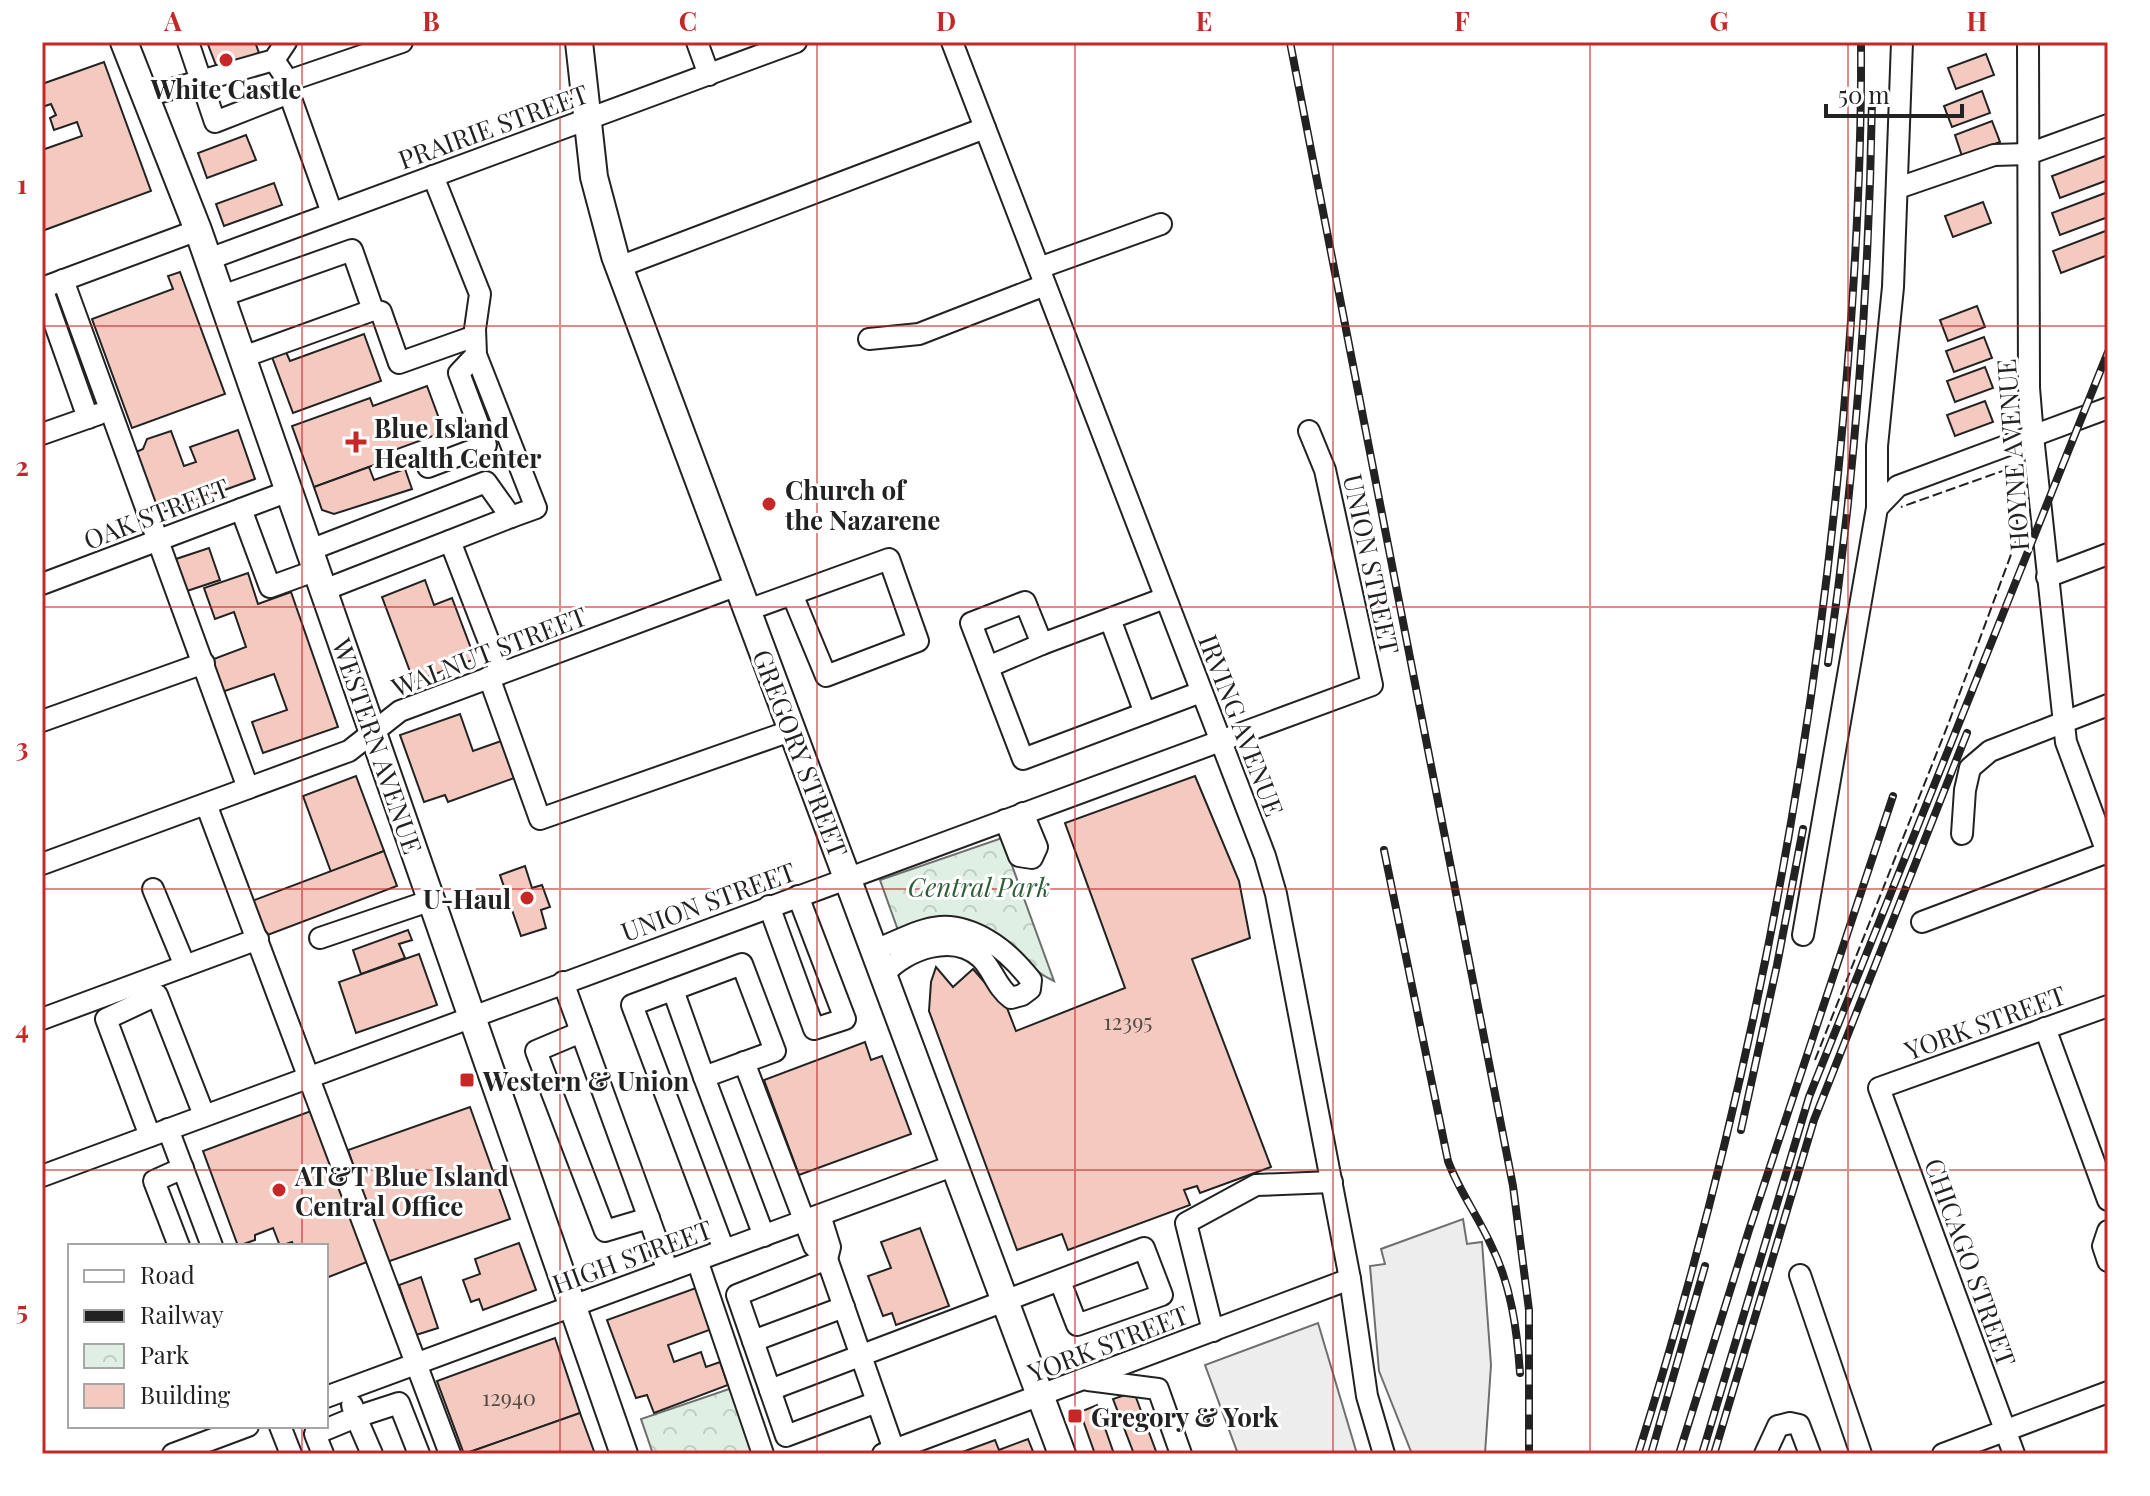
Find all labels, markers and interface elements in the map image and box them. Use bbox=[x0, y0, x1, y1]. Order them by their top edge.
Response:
text: A bbox=[163, 3, 182, 38]
text: B bbox=[422, 3, 440, 38]
text: C bbox=[679, 3, 697, 38]
text: D bbox=[936, 3, 956, 38]
text: E bbox=[1196, 3, 1212, 38]
text: F bbox=[1454, 3, 1470, 38]
text: G bbox=[1709, 3, 1729, 38]
text: H bbox=[1967, 3, 1987, 38]
marker: White Castle bbox=[217, 51, 235, 69]
scale bar bbox=[1826, 68, 1962, 118]
place label: White Castle bbox=[150, 71, 301, 106]
street label: PRAIRIE STREET bbox=[393, 75, 593, 177]
text: 50 m bbox=[1838, 78, 1890, 110]
text: 1 bbox=[17, 166, 27, 201]
street label: HOYNE AVENUE bbox=[1988, 358, 2036, 552]
place label: Blue Island Health Center bbox=[374, 410, 541, 475]
marker: Blue Island Health Center bbox=[345, 431, 367, 453]
text: 2 bbox=[15, 448, 29, 483]
street label: OAK STREET bbox=[78, 469, 234, 557]
street label: UNION STREET bbox=[1336, 471, 1408, 657]
place label: Church of the Nazarene bbox=[784, 472, 940, 537]
marker: Church of the Nazarene bbox=[760, 495, 778, 513]
street label: WALNUT STREET bbox=[386, 598, 591, 705]
street label: IRVING AVENUE bbox=[1191, 629, 1293, 821]
street label: WESTERN AVENUE bbox=[324, 633, 431, 858]
street label: GREGORY STREET bbox=[745, 644, 857, 862]
text: 3 bbox=[16, 729, 28, 764]
street label: UNION STREET bbox=[616, 853, 800, 949]
park label: Central Park bbox=[908, 869, 1050, 904]
place label: U-Haul bbox=[423, 881, 511, 916]
marker: U-Haul bbox=[518, 889, 536, 907]
street label: YORK STREET bbox=[1899, 977, 2070, 1068]
house number: 12395 bbox=[1104, 1006, 1152, 1036]
text: 4 bbox=[15, 1011, 29, 1046]
place label: Western & Union bbox=[482, 1063, 689, 1098]
marker: Western & Union bbox=[458, 1071, 476, 1089]
street label: CHICAGO STREET bbox=[1917, 1153, 2025, 1371]
place label: AT&T Blue Island Central Office bbox=[294, 1158, 509, 1223]
marker: AT&T Blue Island Central Office bbox=[270, 1181, 288, 1199]
street label: HIGH STREET bbox=[547, 1211, 717, 1301]
legend bbox=[68, 1244, 328, 1428]
text: Road bbox=[140, 1258, 195, 1290]
text: 5 bbox=[16, 1292, 28, 1327]
street label: YORK STREET bbox=[1022, 1296, 1193, 1390]
text: Railway bbox=[140, 1298, 224, 1330]
text: Park bbox=[140, 1338, 190, 1370]
text: Building bbox=[140, 1378, 231, 1410]
house number: 12940 bbox=[482, 1382, 536, 1412]
place label: Gregory & York bbox=[1091, 1399, 1279, 1434]
marker: Gregory & York bbox=[1066, 1407, 1084, 1425]

